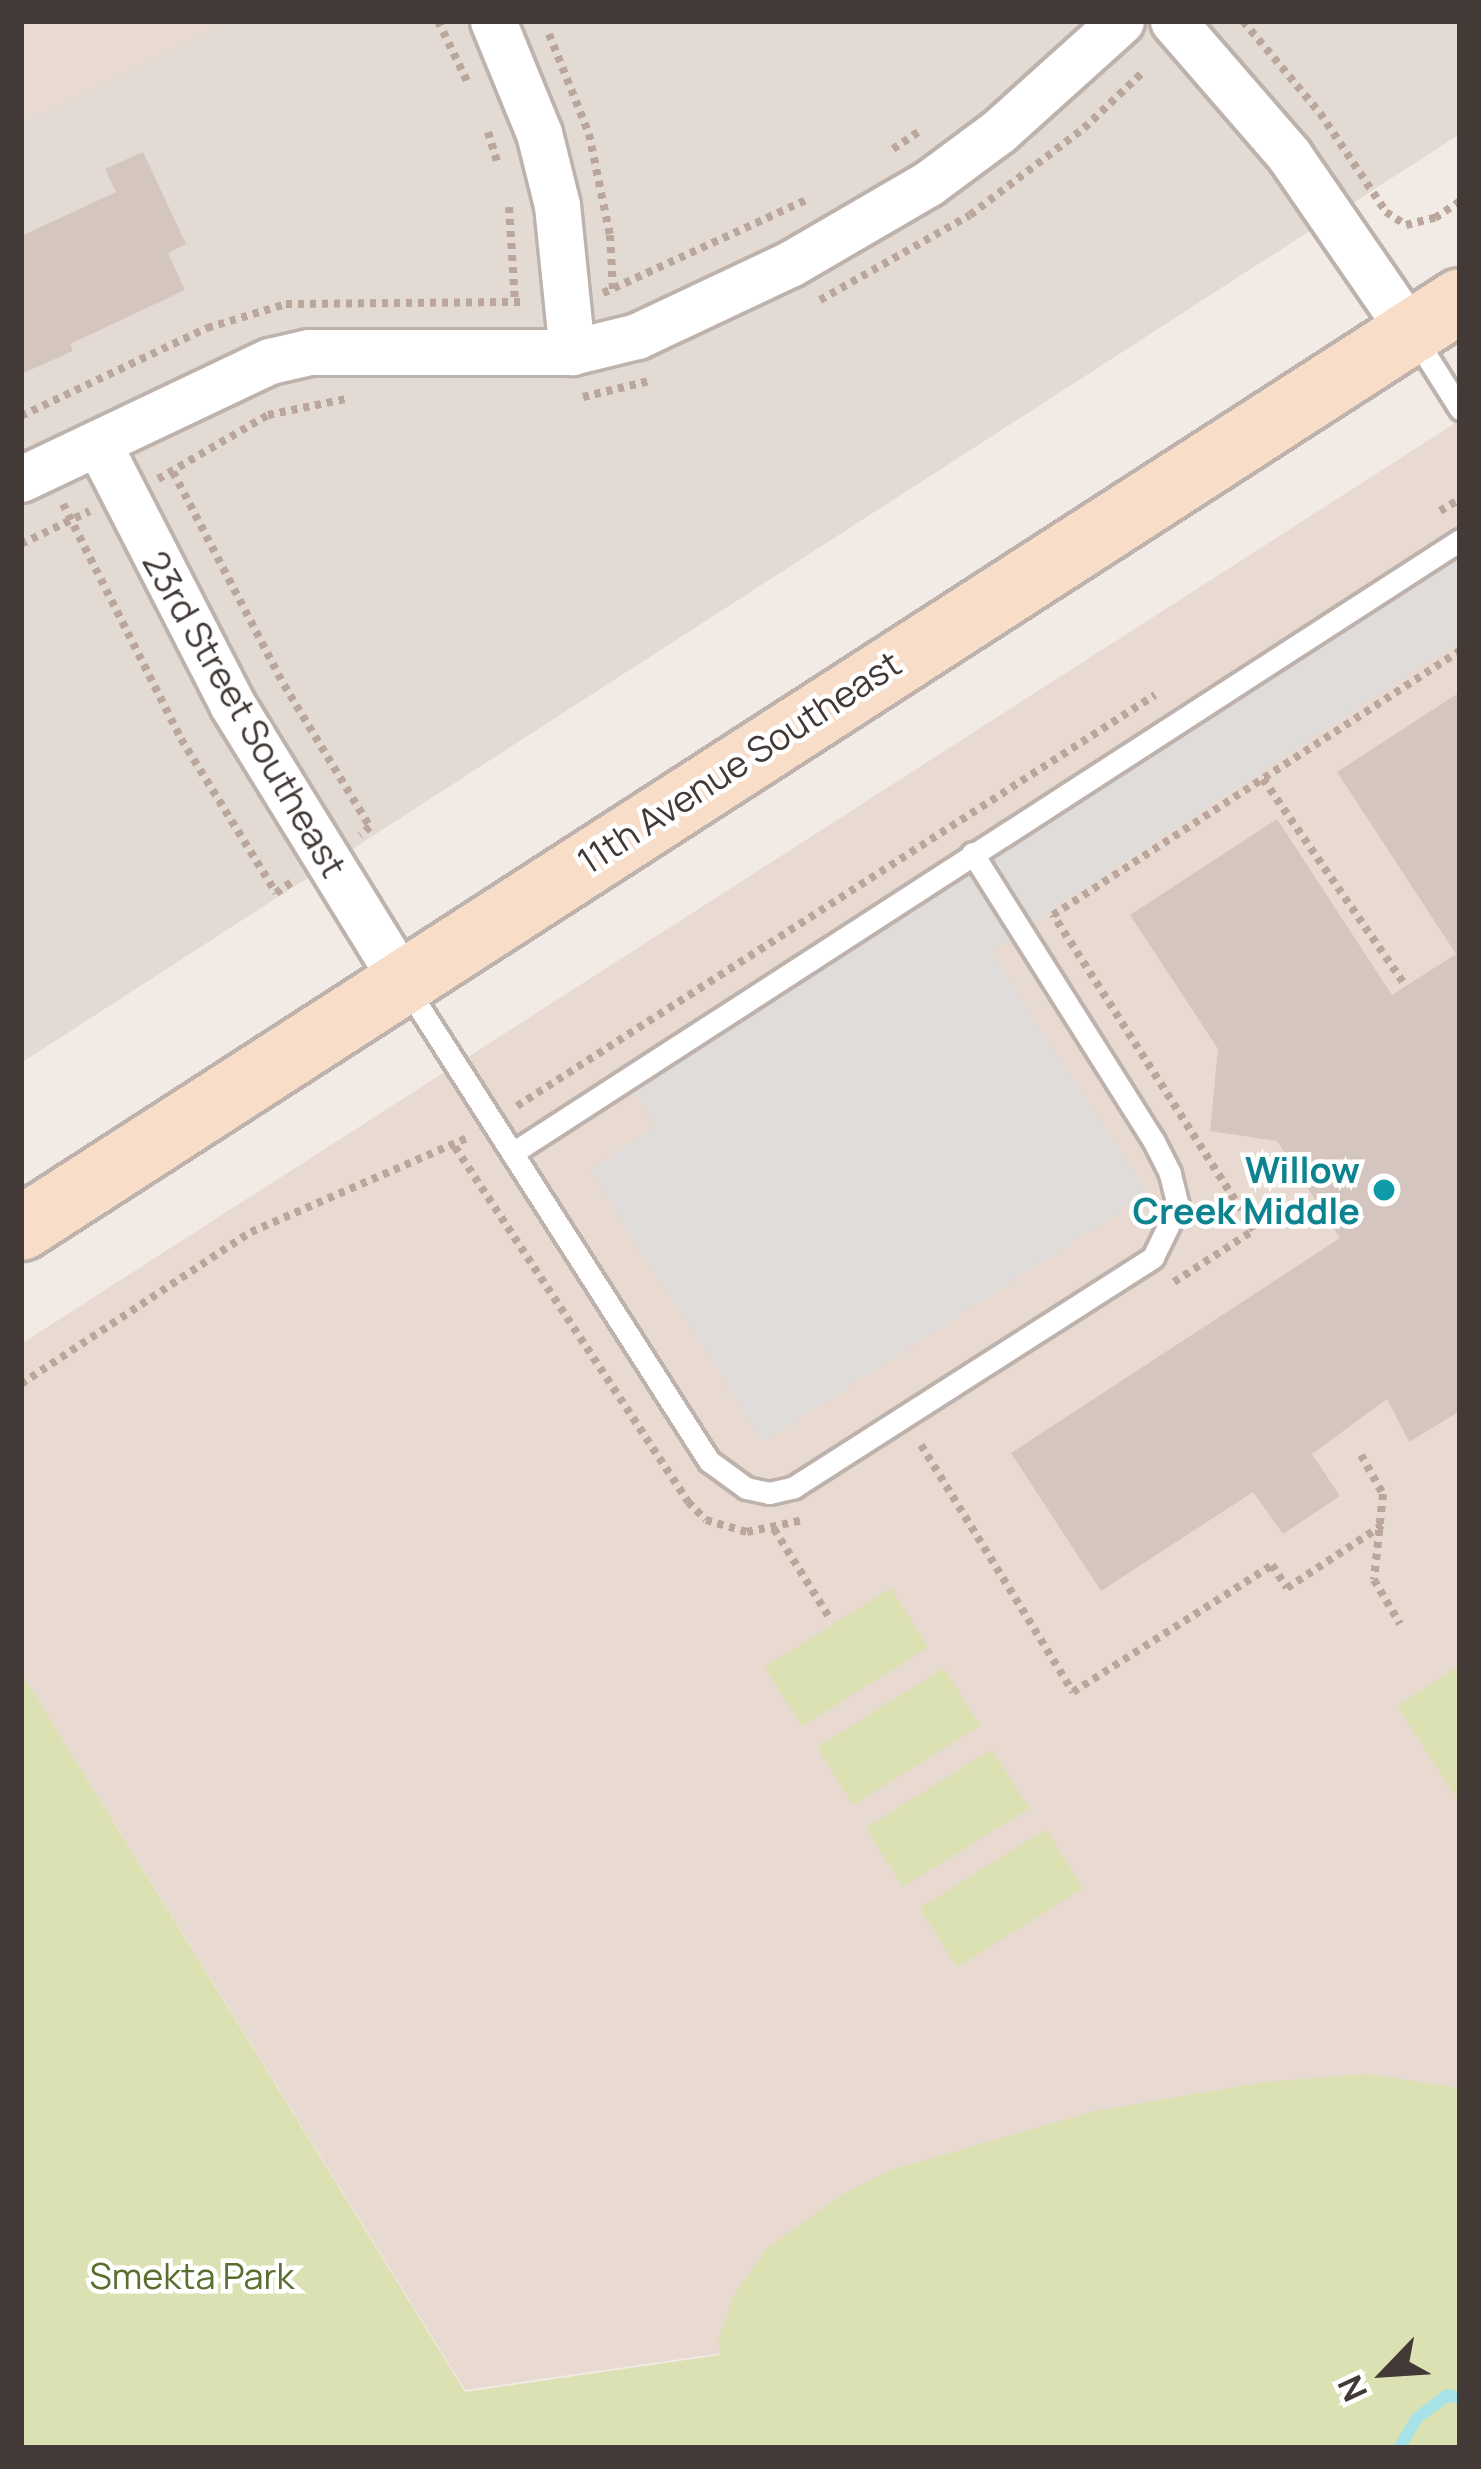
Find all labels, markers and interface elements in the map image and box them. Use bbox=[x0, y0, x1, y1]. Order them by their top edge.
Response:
street label: 23rd Street Southeast bbox=[134, 543, 356, 885]
street label: 11th Avenue Southeast bbox=[569, 641, 909, 883]
place label: Willow Creek Middle bbox=[1132, 1147, 1360, 1232]
marker: Willow Creek Middle bbox=[1371, 1177, 1397, 1203]
park label: Smekta Park bbox=[90, 2254, 294, 2298]
north arrow bbox=[1325, 2313, 1445, 2433]
text: N bbox=[1327, 2368, 1377, 2409]

